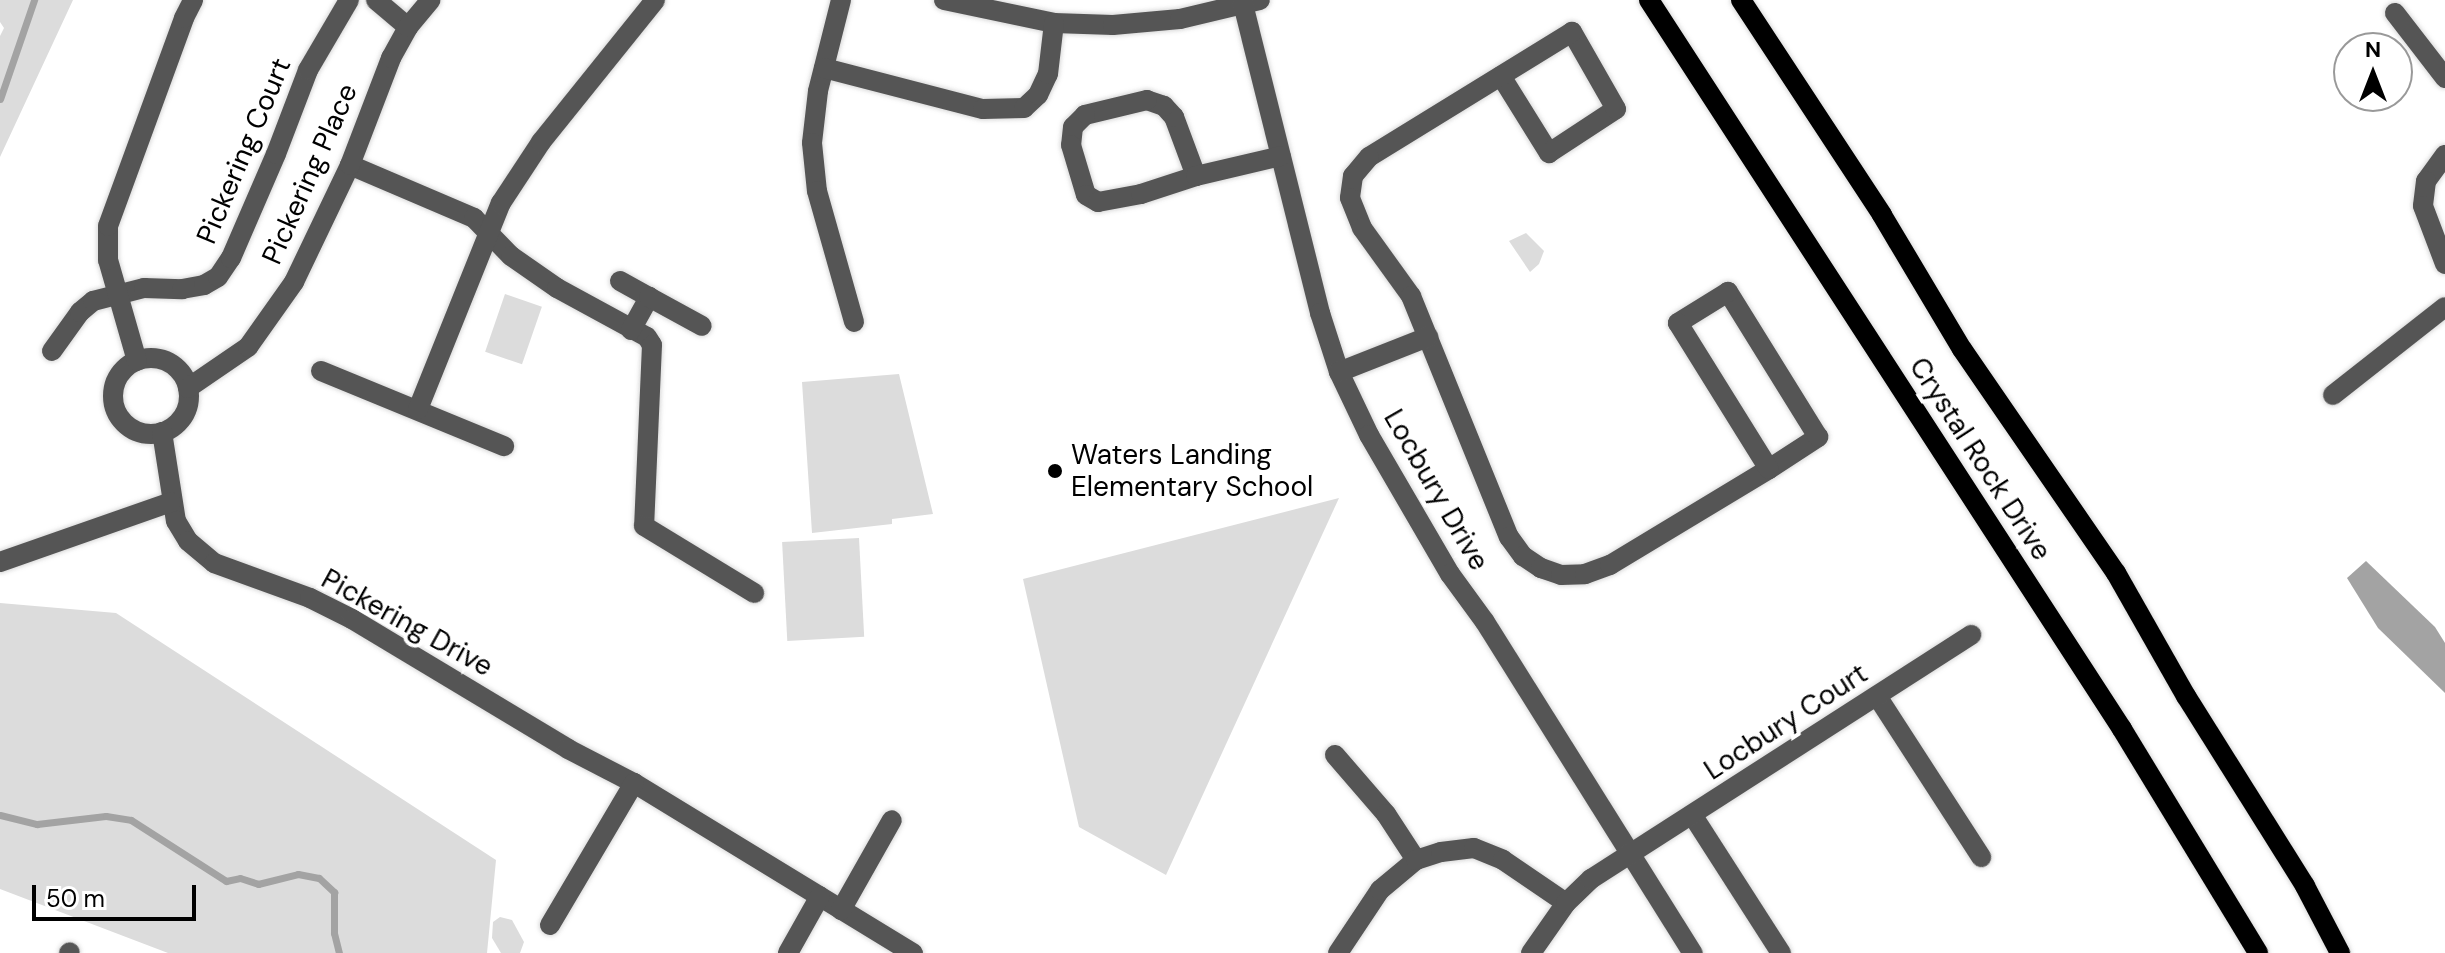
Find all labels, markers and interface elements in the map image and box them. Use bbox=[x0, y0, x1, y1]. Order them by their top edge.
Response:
north arrow bbox=[2333, 32, 2413, 112]
text: N bbox=[2365, 35, 2381, 64]
street label: Pickering Court bbox=[190, 53, 298, 249]
street label: Pickering Place bbox=[255, 79, 365, 269]
street label: Crystal Rock Drive bbox=[1902, 351, 2058, 567]
street label: Locbury Drive bbox=[1376, 404, 1496, 576]
place label: Waters Landing Elementary School bbox=[1071, 438, 1313, 504]
marker: Waters Landing Elementary School bbox=[1046, 462, 1064, 480]
street label: Pickering Drive bbox=[316, 562, 498, 684]
street label: Locbury Court bbox=[1698, 657, 1874, 787]
scale bar bbox=[36, 869, 200, 919]
text: 50 m bbox=[46, 883, 105, 914]

